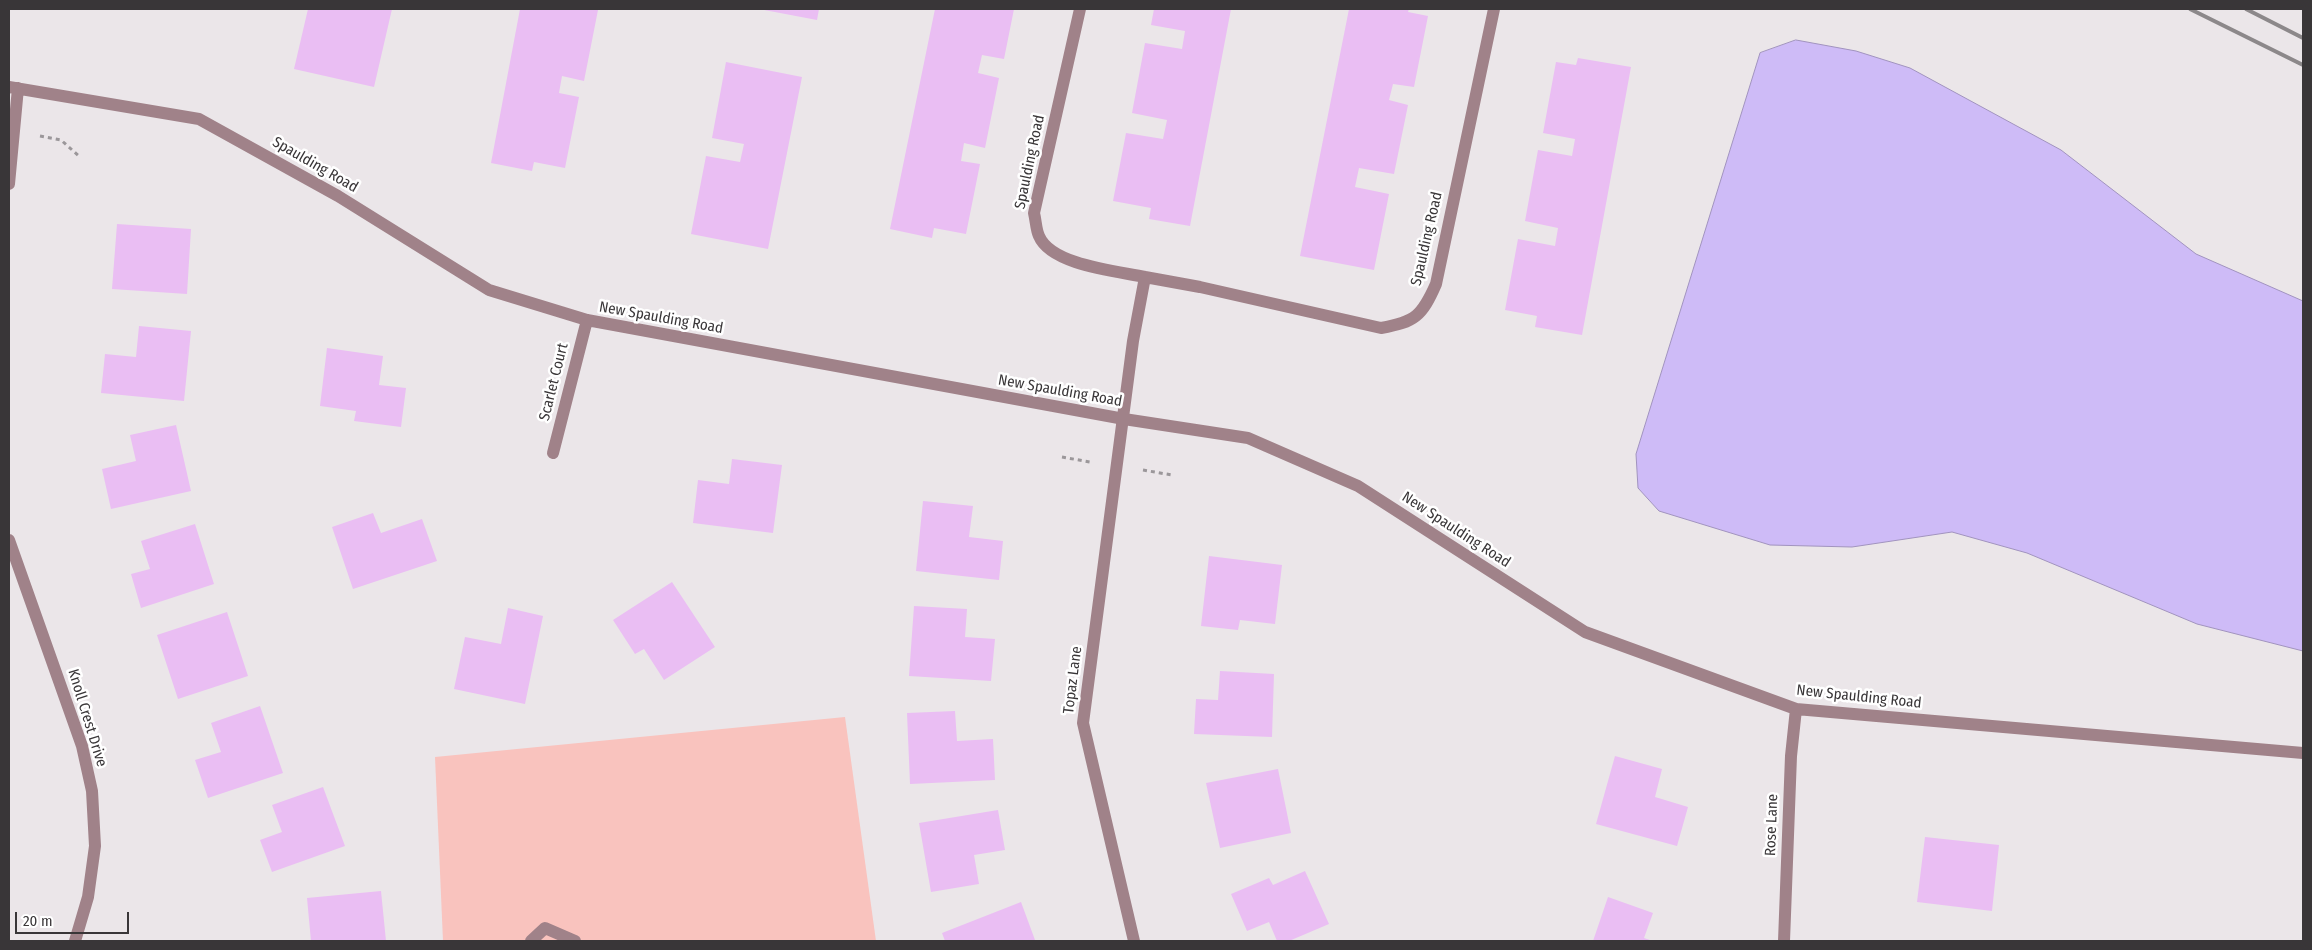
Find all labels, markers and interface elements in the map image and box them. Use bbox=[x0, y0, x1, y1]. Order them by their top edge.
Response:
street label: Spaulding Road bbox=[1011, 113, 1049, 211]
street label: Spaulding Road bbox=[269, 133, 361, 197]
street label: Spaulding Road bbox=[1407, 190, 1447, 288]
street label: New Spaulding Road bbox=[598, 298, 724, 338]
street label: Scarlet Court bbox=[536, 341, 572, 423]
street label: New Spaulding Road bbox=[997, 371, 1123, 411]
street label: New Spaulding Road bbox=[1398, 488, 1514, 572]
street label: Topaz Lane bbox=[1060, 645, 1086, 715]
street label: Knoll Crest Drive bbox=[64, 667, 110, 769]
street label: New Spaulding Road bbox=[1796, 681, 1922, 713]
street label: Rose Lane bbox=[1762, 794, 1782, 856]
scale bar bbox=[18, 902, 131, 934]
text: 20 m bbox=[23, 912, 53, 930]

